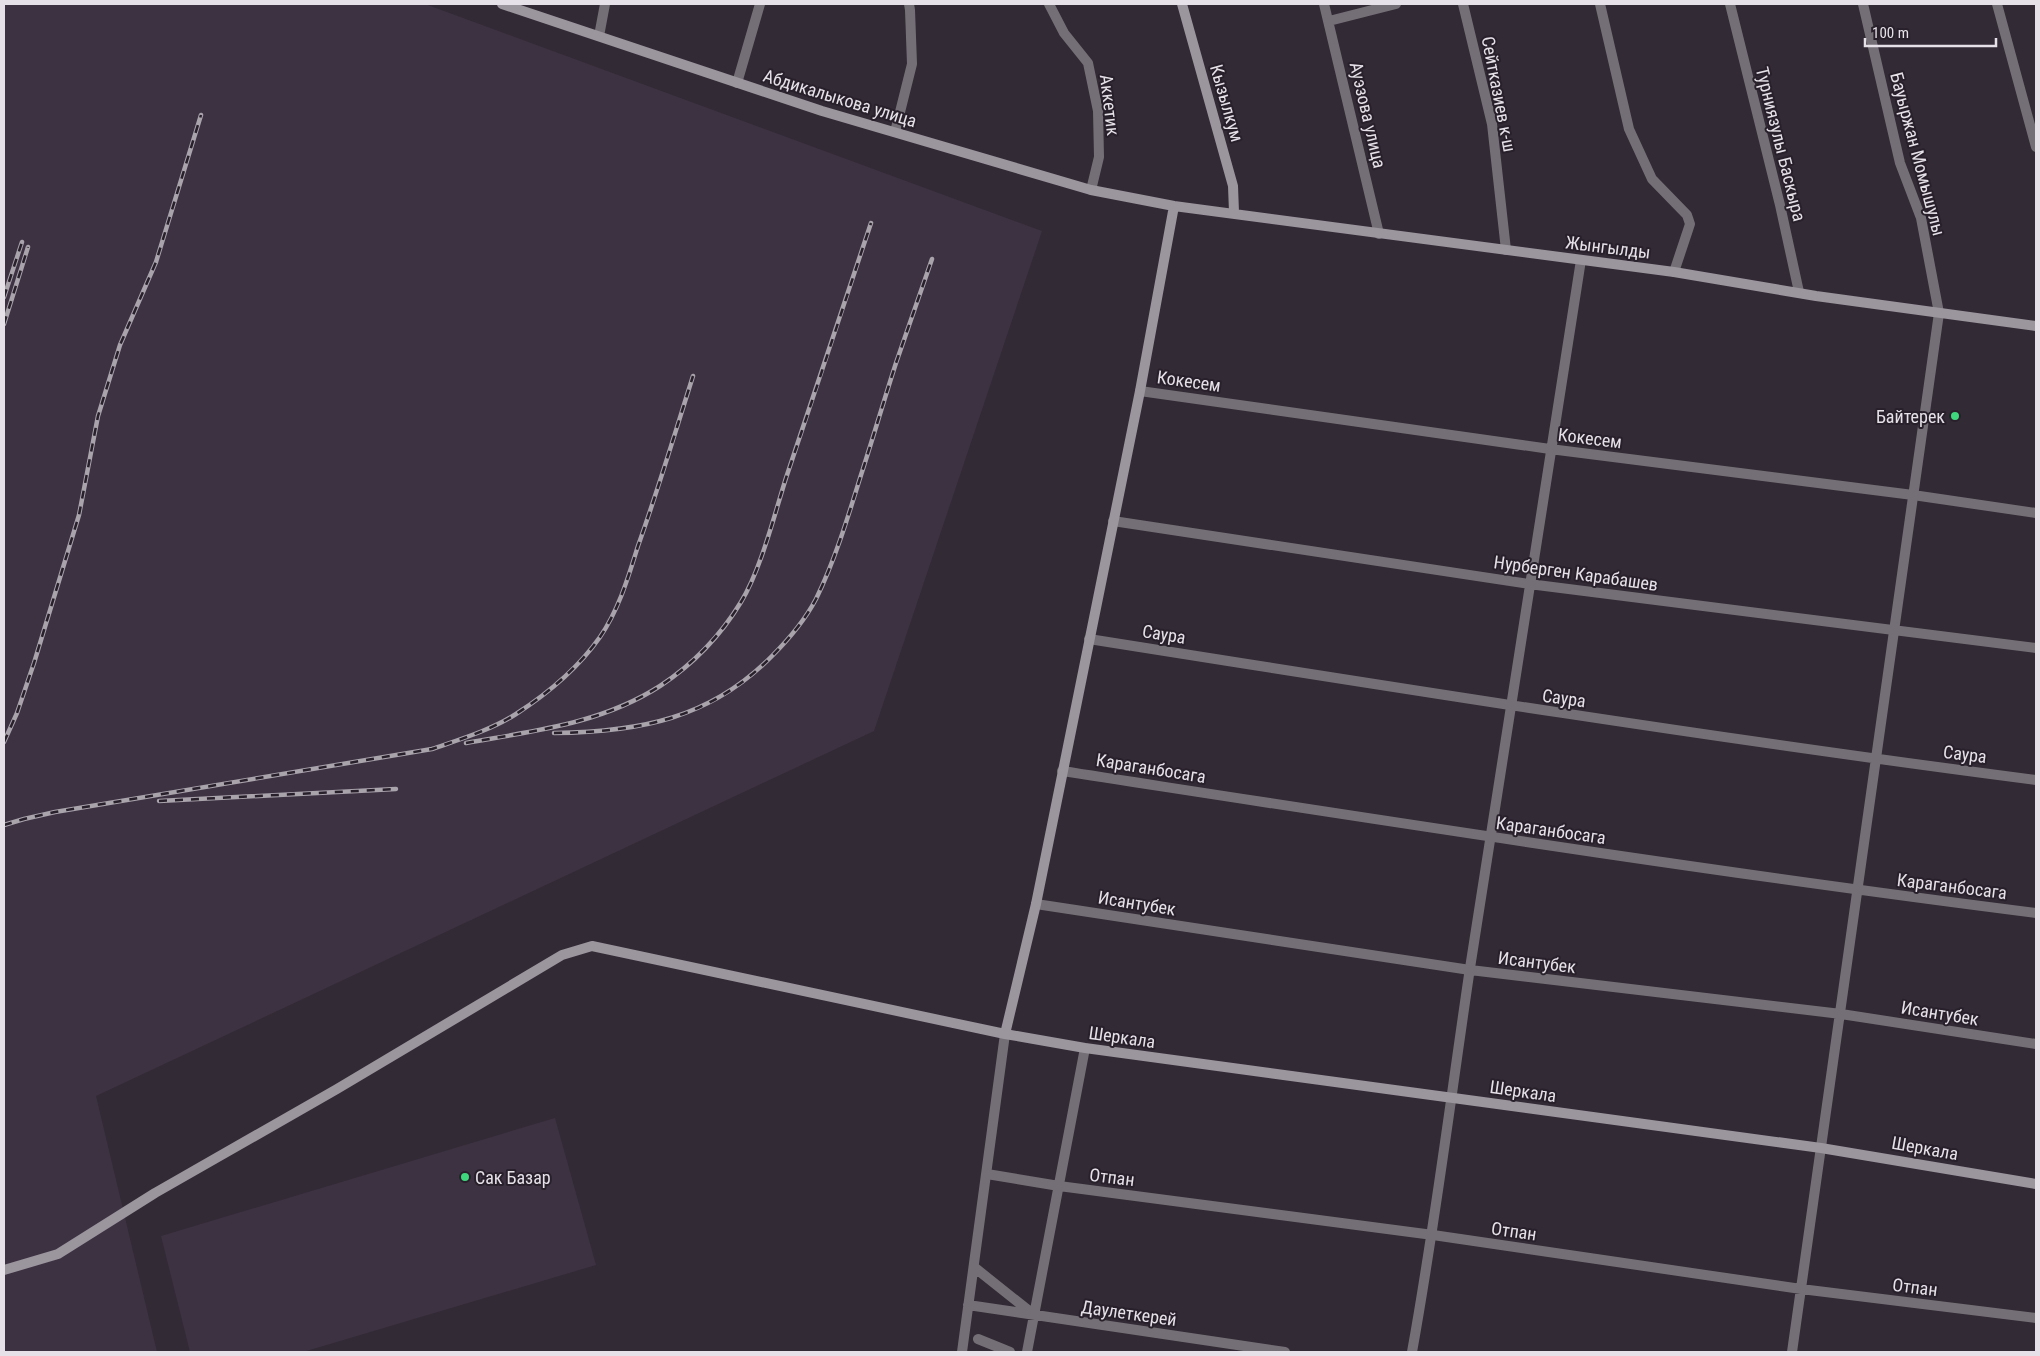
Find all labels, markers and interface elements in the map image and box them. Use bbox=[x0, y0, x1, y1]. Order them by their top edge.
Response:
scale bar bbox=[1865, 15, 1996, 47]
text: 100 m bbox=[1872, 24, 1909, 42]
street label: Сейтказиев к-ш bbox=[1477, 34, 1521, 154]
street label: Ауэзова улица bbox=[1346, 60, 1390, 170]
street label: Кызылкум bbox=[1206, 62, 1248, 144]
street label: Абдикалыкова улица bbox=[761, 65, 919, 131]
street label: Турниязулы Баскыра bbox=[1752, 65, 1810, 223]
street label: Бауыржан Момышулы bbox=[1886, 70, 1950, 238]
street label: Аккетик bbox=[1096, 73, 1124, 137]
street label: Жынгылды bbox=[1564, 231, 1652, 263]
street label: Кокесем bbox=[1156, 366, 1222, 396]
place label: Байтерек bbox=[1876, 406, 1945, 427]
marker: Байтерек bbox=[1949, 410, 1961, 422]
street label: Кокесем bbox=[1557, 424, 1623, 452]
street label: Нурберген Карабашев bbox=[1493, 551, 1659, 595]
street label: Саура bbox=[1141, 620, 1187, 648]
street label: Саура bbox=[1541, 685, 1587, 711]
street label: Саура bbox=[1942, 741, 1988, 767]
street label: Караганбосага bbox=[1095, 749, 1207, 787]
street label: Караганбосага bbox=[1495, 812, 1607, 848]
street label: Караганбосага bbox=[1896, 869, 2008, 903]
street label: Исантубек bbox=[1097, 887, 1178, 920]
street label: Исантубек bbox=[1497, 947, 1577, 977]
street label: Исантубек bbox=[1900, 997, 1981, 1030]
street label: Шеркала bbox=[1087, 1022, 1157, 1052]
street label: Шеркала bbox=[1488, 1076, 1558, 1106]
street label: Шеркала bbox=[1890, 1132, 1960, 1164]
street label: Отпан bbox=[1088, 1164, 1136, 1190]
place label: Сак Базар bbox=[475, 1167, 551, 1188]
marker: Сак Базар bbox=[459, 1171, 471, 1183]
street label: Отпан bbox=[1490, 1217, 1538, 1245]
street label: Отпан bbox=[1891, 1274, 1939, 1300]
street label: Даулеткерей bbox=[1080, 1296, 1178, 1330]

